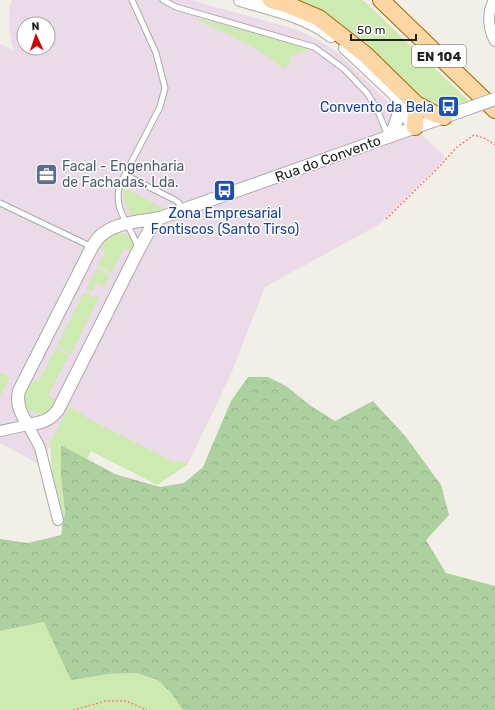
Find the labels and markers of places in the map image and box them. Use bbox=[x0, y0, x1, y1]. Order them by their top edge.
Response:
bus stop icon: Convento da Bela bbox=[436, 94, 462, 120]
place label: Convento da Bela bbox=[320, 99, 434, 116]
place label: Facal - Engenharia de Fachadas, Lda. bbox=[62, 158, 184, 191]
office icon: Facal - Engenharia de Fachadas, Lda. bbox=[34, 161, 60, 187]
bus stop icon: Zona Empresarial Fontiscos (Santo Tirso) bbox=[212, 178, 238, 204]
place label: Zona Empresarial Fontiscos (Santo Tirso) bbox=[151, 205, 299, 238]

